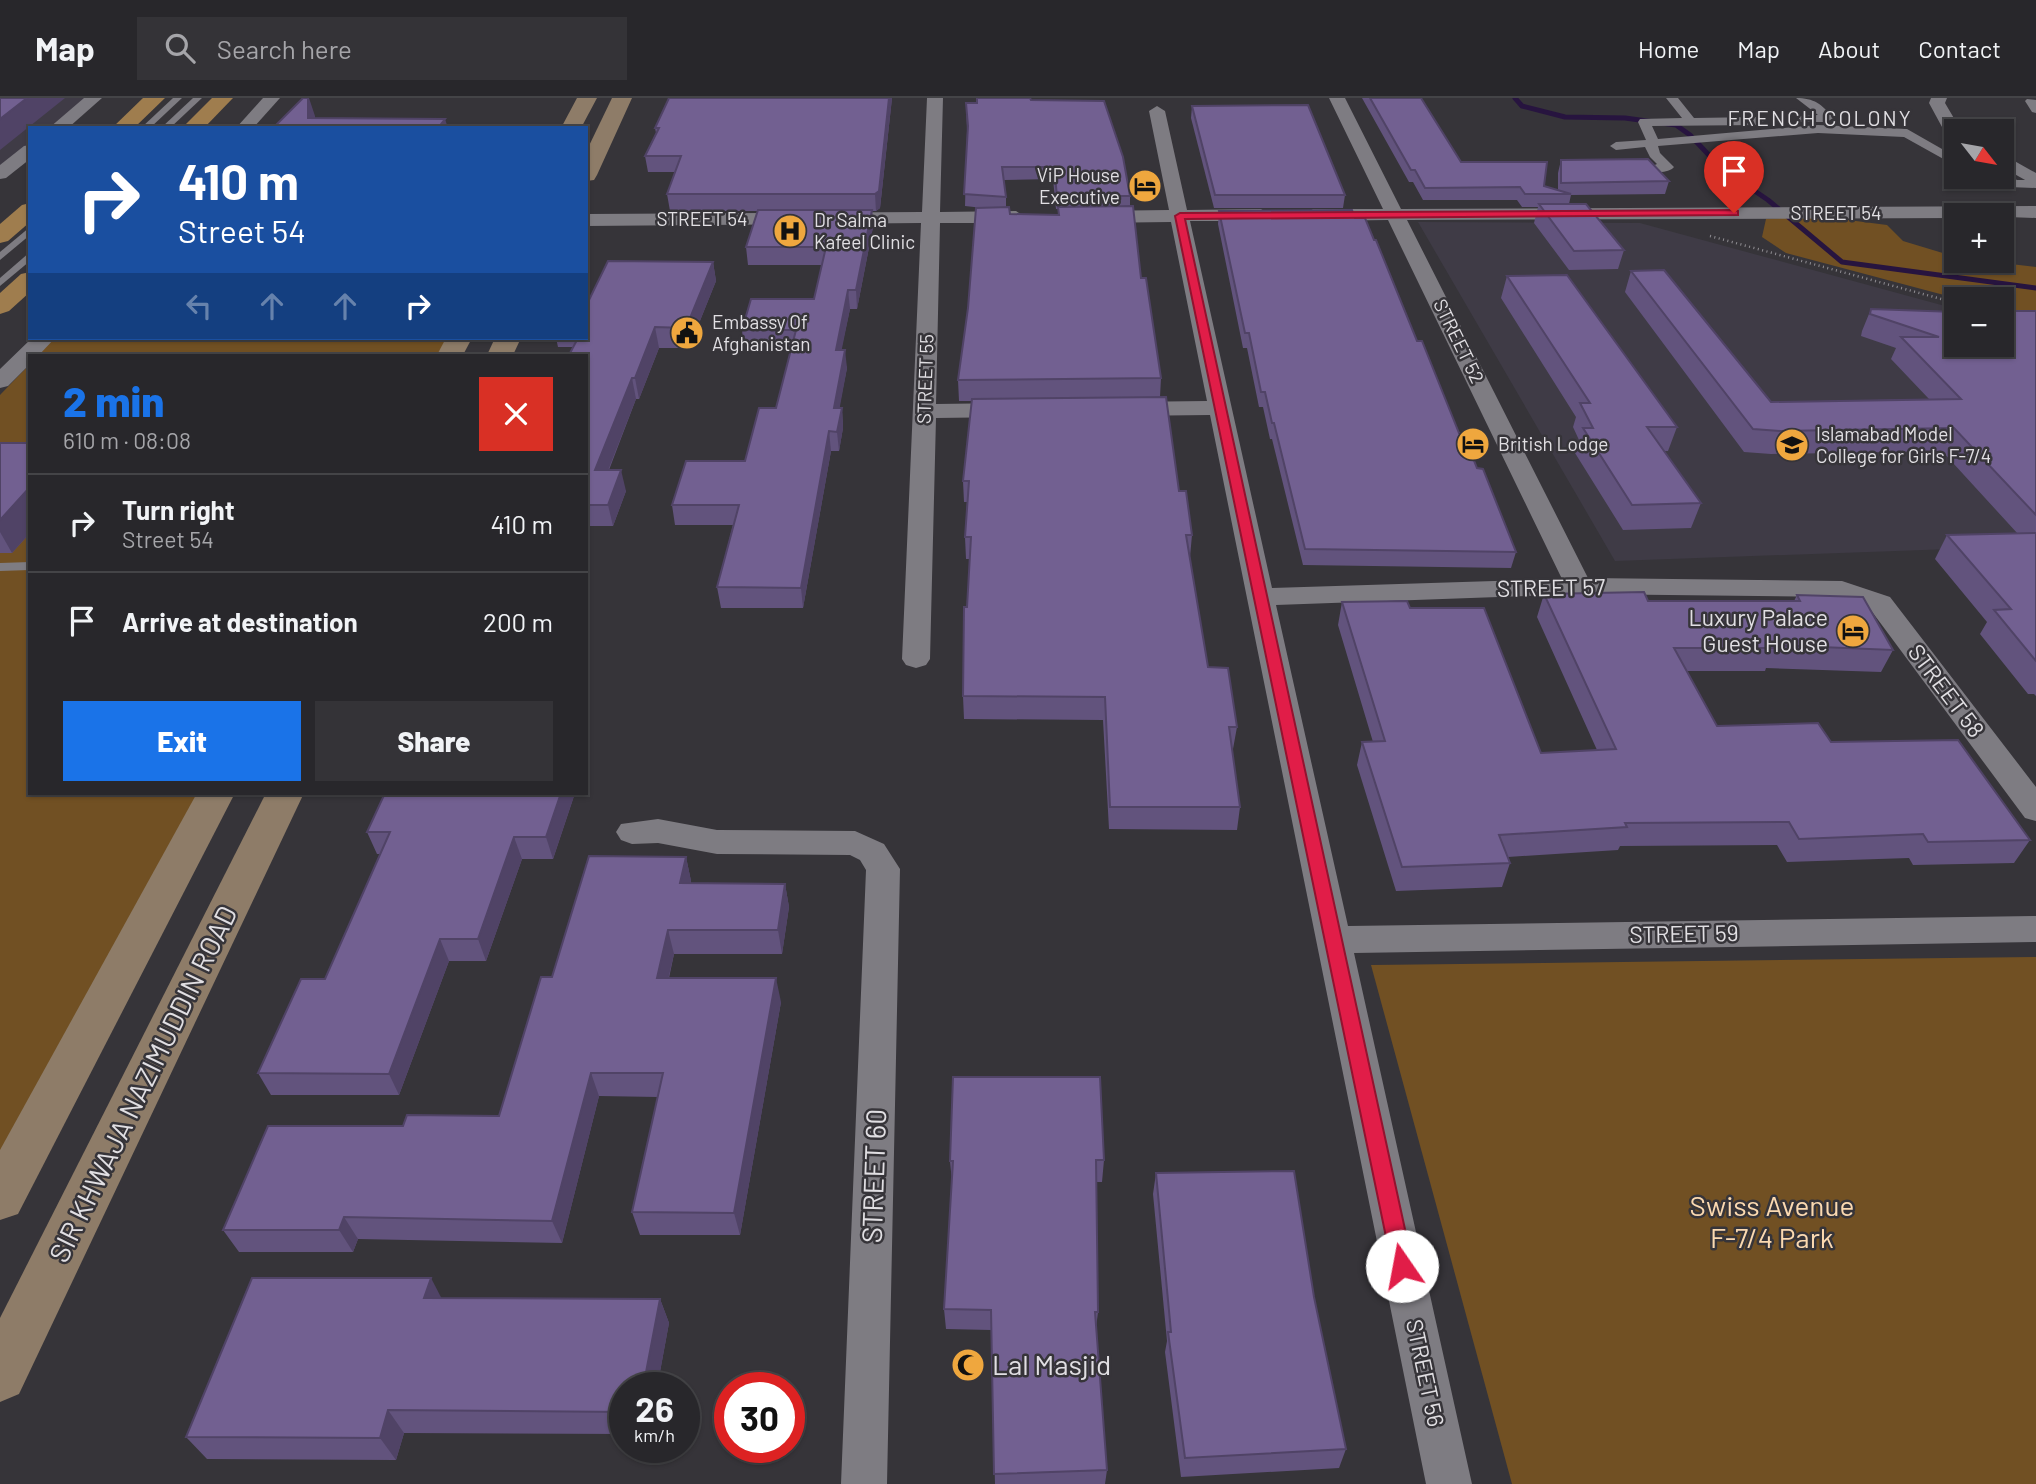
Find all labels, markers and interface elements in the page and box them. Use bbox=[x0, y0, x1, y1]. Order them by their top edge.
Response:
search box bbox=[137, 17, 627, 80]
text: Map bbox=[35, 28, 95, 68]
icon: search bbox=[161, 29, 199, 67]
text: Search here bbox=[217, 33, 352, 64]
text: Home bbox=[1638, 34, 1699, 63]
text: Map bbox=[1737, 34, 1780, 63]
text: About bbox=[1818, 34, 1880, 63]
text: Contact bbox=[1918, 34, 2001, 63]
district label: FRENCH COLONY bbox=[1727, 105, 1913, 130]
north arrow bbox=[1944, 119, 2014, 189]
map controls bbox=[1944, 119, 2014, 357]
pin bbox=[1704, 141, 1764, 213]
text: 410 m bbox=[178, 151, 299, 210]
icon: arrive bbox=[1715, 152, 1753, 190]
icon: right bbox=[63, 154, 154, 245]
place label: ViP House Executive bbox=[1037, 163, 1120, 208]
hotel icon: ViP House Executive bbox=[1126, 167, 1164, 205]
street label: STREET 54 bbox=[1791, 201, 1881, 224]
button: + bbox=[1944, 203, 2014, 273]
street label: STREET 54 bbox=[657, 207, 747, 230]
place label: Dr Salma Kafeel Clinic bbox=[814, 208, 915, 253]
text: Street 54 bbox=[178, 211, 306, 249]
hospital icon: Dr Salma Kafeel Clinic bbox=[771, 212, 809, 250]
icon: left bbox=[180, 287, 218, 325]
icon: ahead bbox=[253, 287, 291, 325]
icon: ahead bbox=[326, 287, 364, 325]
icon: right bbox=[399, 287, 437, 325]
button: − bbox=[1944, 287, 2014, 357]
street label: STREET 52 bbox=[1429, 295, 1490, 387]
place label: Embassy Of Afghanistan bbox=[712, 310, 810, 355]
public building icon: Embassy Of Afghanistan bbox=[668, 314, 706, 352]
street label: STREET 55 bbox=[911, 333, 938, 424]
text: 2 min bbox=[63, 375, 164, 425]
button: close bbox=[479, 377, 553, 451]
place label: Islamabad Model College for Girls F-7/4 bbox=[1816, 422, 1991, 467]
hotel icon: British Lodge bbox=[1454, 425, 1492, 463]
text: 610 m · 08:08 bbox=[63, 426, 191, 454]
school or university icon: Islamabad Model College for Girls F-7/4 bbox=[1773, 426, 1811, 464]
place label: British Lodge bbox=[1498, 432, 1608, 455]
text: Turn right bbox=[122, 494, 235, 525]
icon: right bbox=[63, 504, 101, 542]
text: 410 m bbox=[491, 508, 553, 539]
text: Street 54 bbox=[122, 525, 214, 553]
street label: STREET 57 bbox=[1497, 572, 1605, 602]
icon: arrive bbox=[63, 602, 101, 640]
place label: Luxury Palace Guest House bbox=[1689, 603, 1828, 657]
text: Arrive at destination bbox=[122, 606, 358, 637]
text: 200 m bbox=[483, 606, 553, 637]
hotel icon: Luxury Palace Guest House bbox=[1834, 612, 1872, 650]
street label: STREET 58 bbox=[1903, 638, 1991, 743]
button: Exit bbox=[63, 701, 301, 781]
button: Share bbox=[315, 701, 553, 781]
street label: SIR KHWAJA NAZIMUDDIN ROAD bbox=[41, 900, 243, 1267]
street label: STREET 59 bbox=[1629, 918, 1739, 948]
street label: STREET 60 bbox=[854, 1108, 892, 1244]
park label: Swiss Avenue F-7/4 Park bbox=[1690, 1188, 1854, 1254]
position arrow bbox=[1365, 1229, 1439, 1303]
street label: STREET 56 bbox=[1401, 1316, 1451, 1429]
mosque icon: Lal Masjid bbox=[949, 1346, 987, 1384]
place label: Lal Masjid bbox=[992, 1347, 1111, 1381]
speed limit sign: 30 bbox=[714, 1372, 805, 1463]
text: 26 bbox=[635, 1387, 674, 1429]
text: km/h bbox=[634, 1424, 675, 1446]

